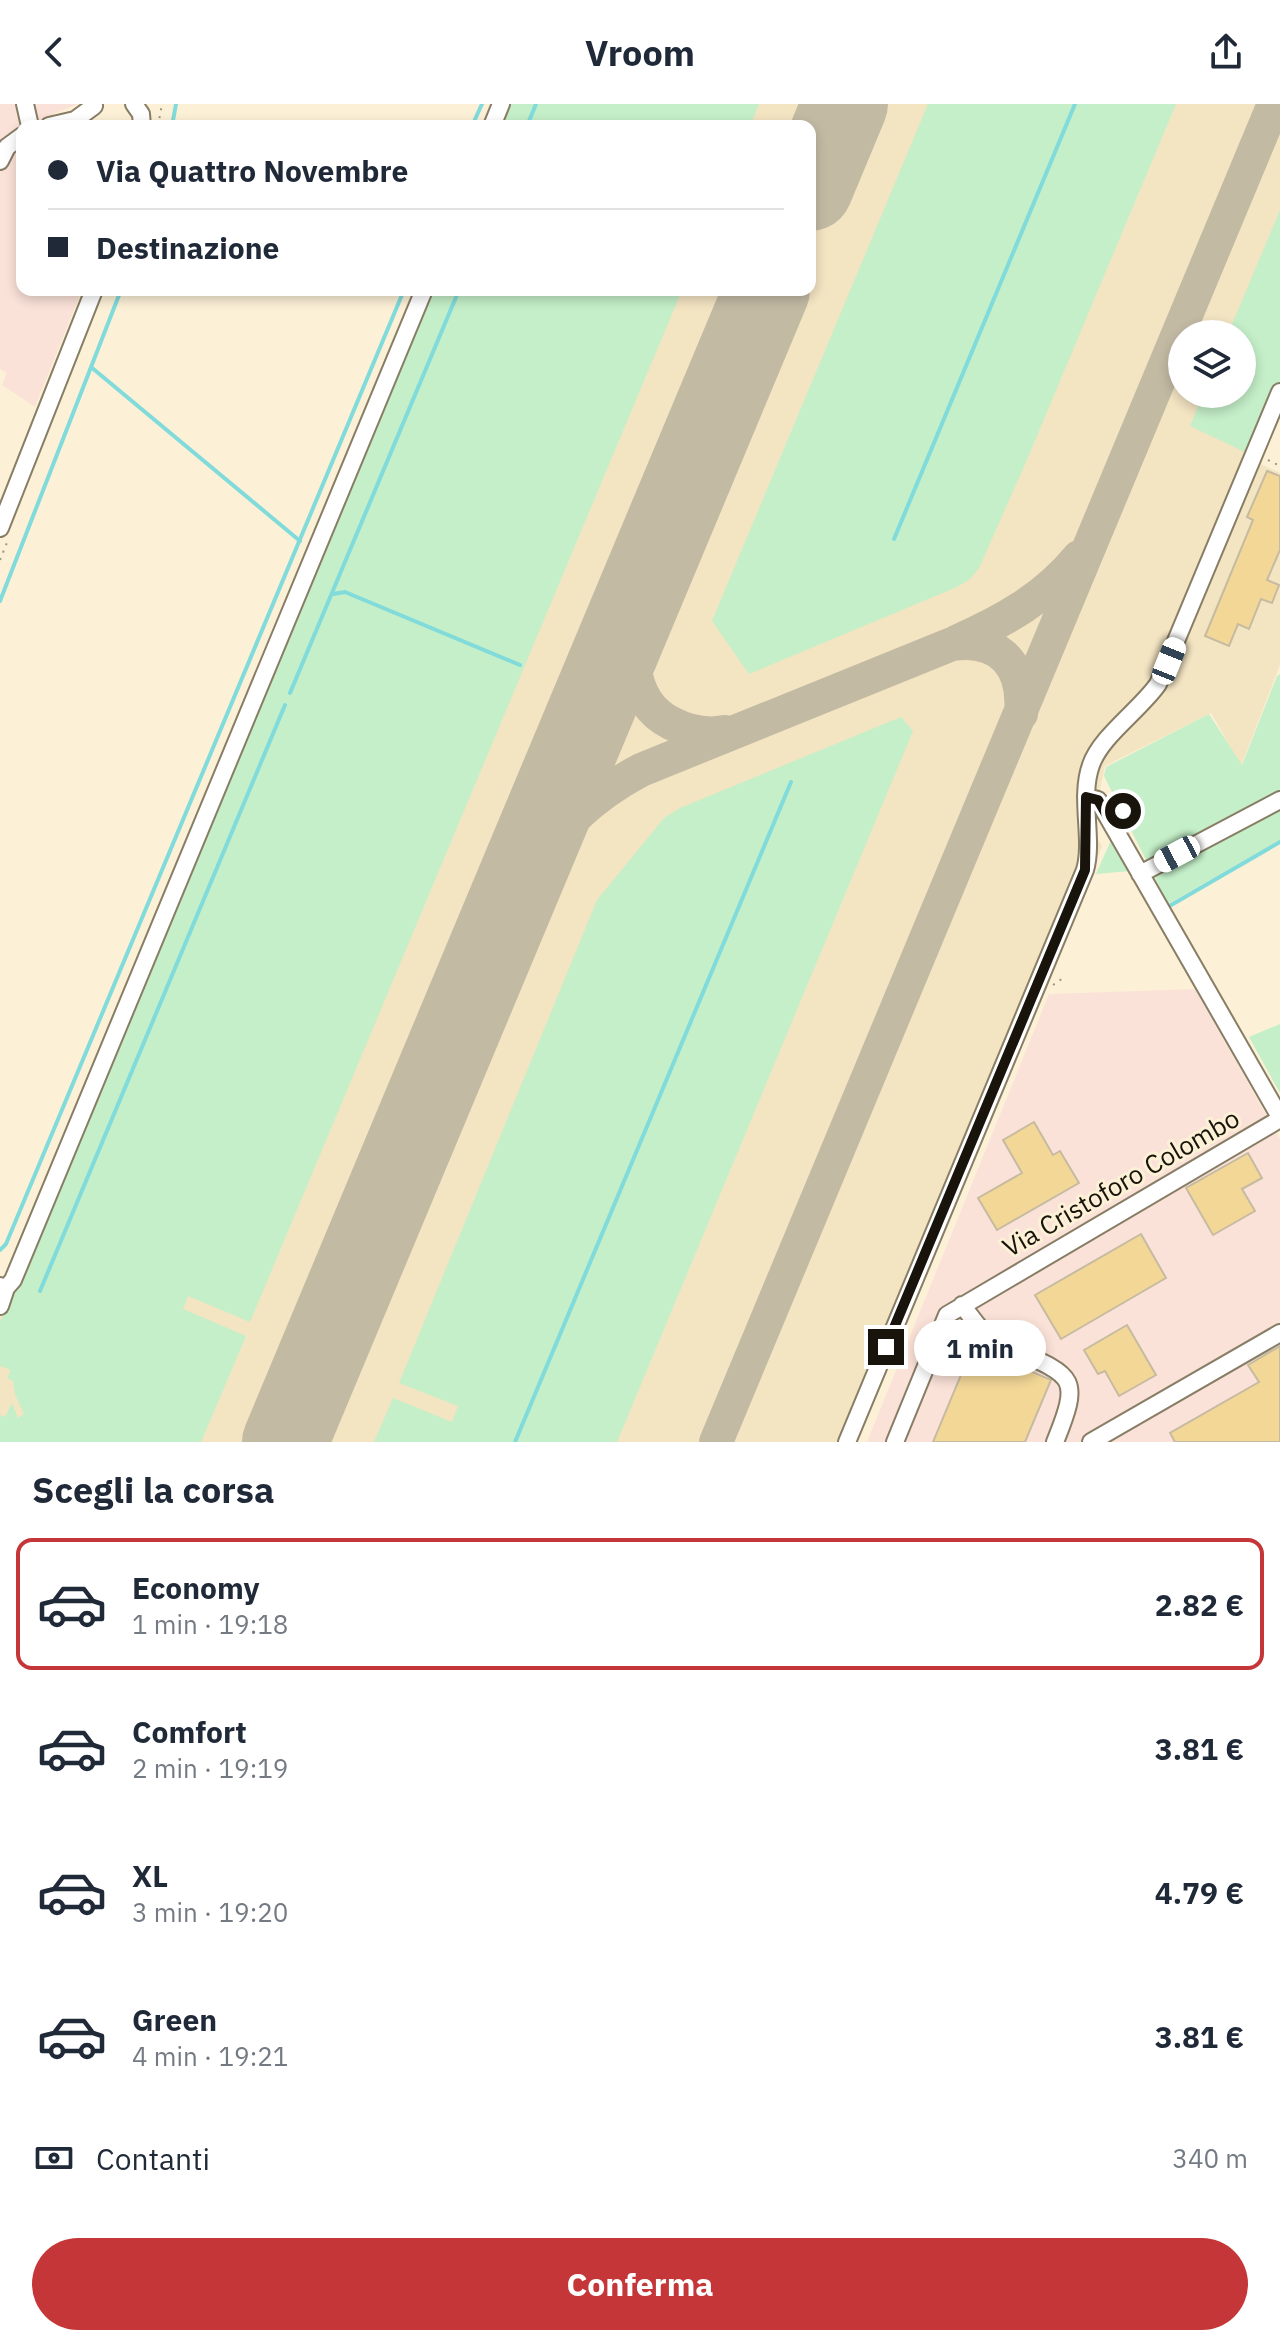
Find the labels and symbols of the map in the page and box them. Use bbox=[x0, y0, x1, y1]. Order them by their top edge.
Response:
car bbox=[1149, 634, 1189, 688]
route start bbox=[1105, 793, 1141, 829]
car bbox=[1150, 832, 1204, 876]
street label: Via Cristoforo Colombo bbox=[996, 1100, 1245, 1264]
callout: 1 min bbox=[914, 1319, 1046, 1375]
route end bbox=[868, 1329, 904, 1365]

